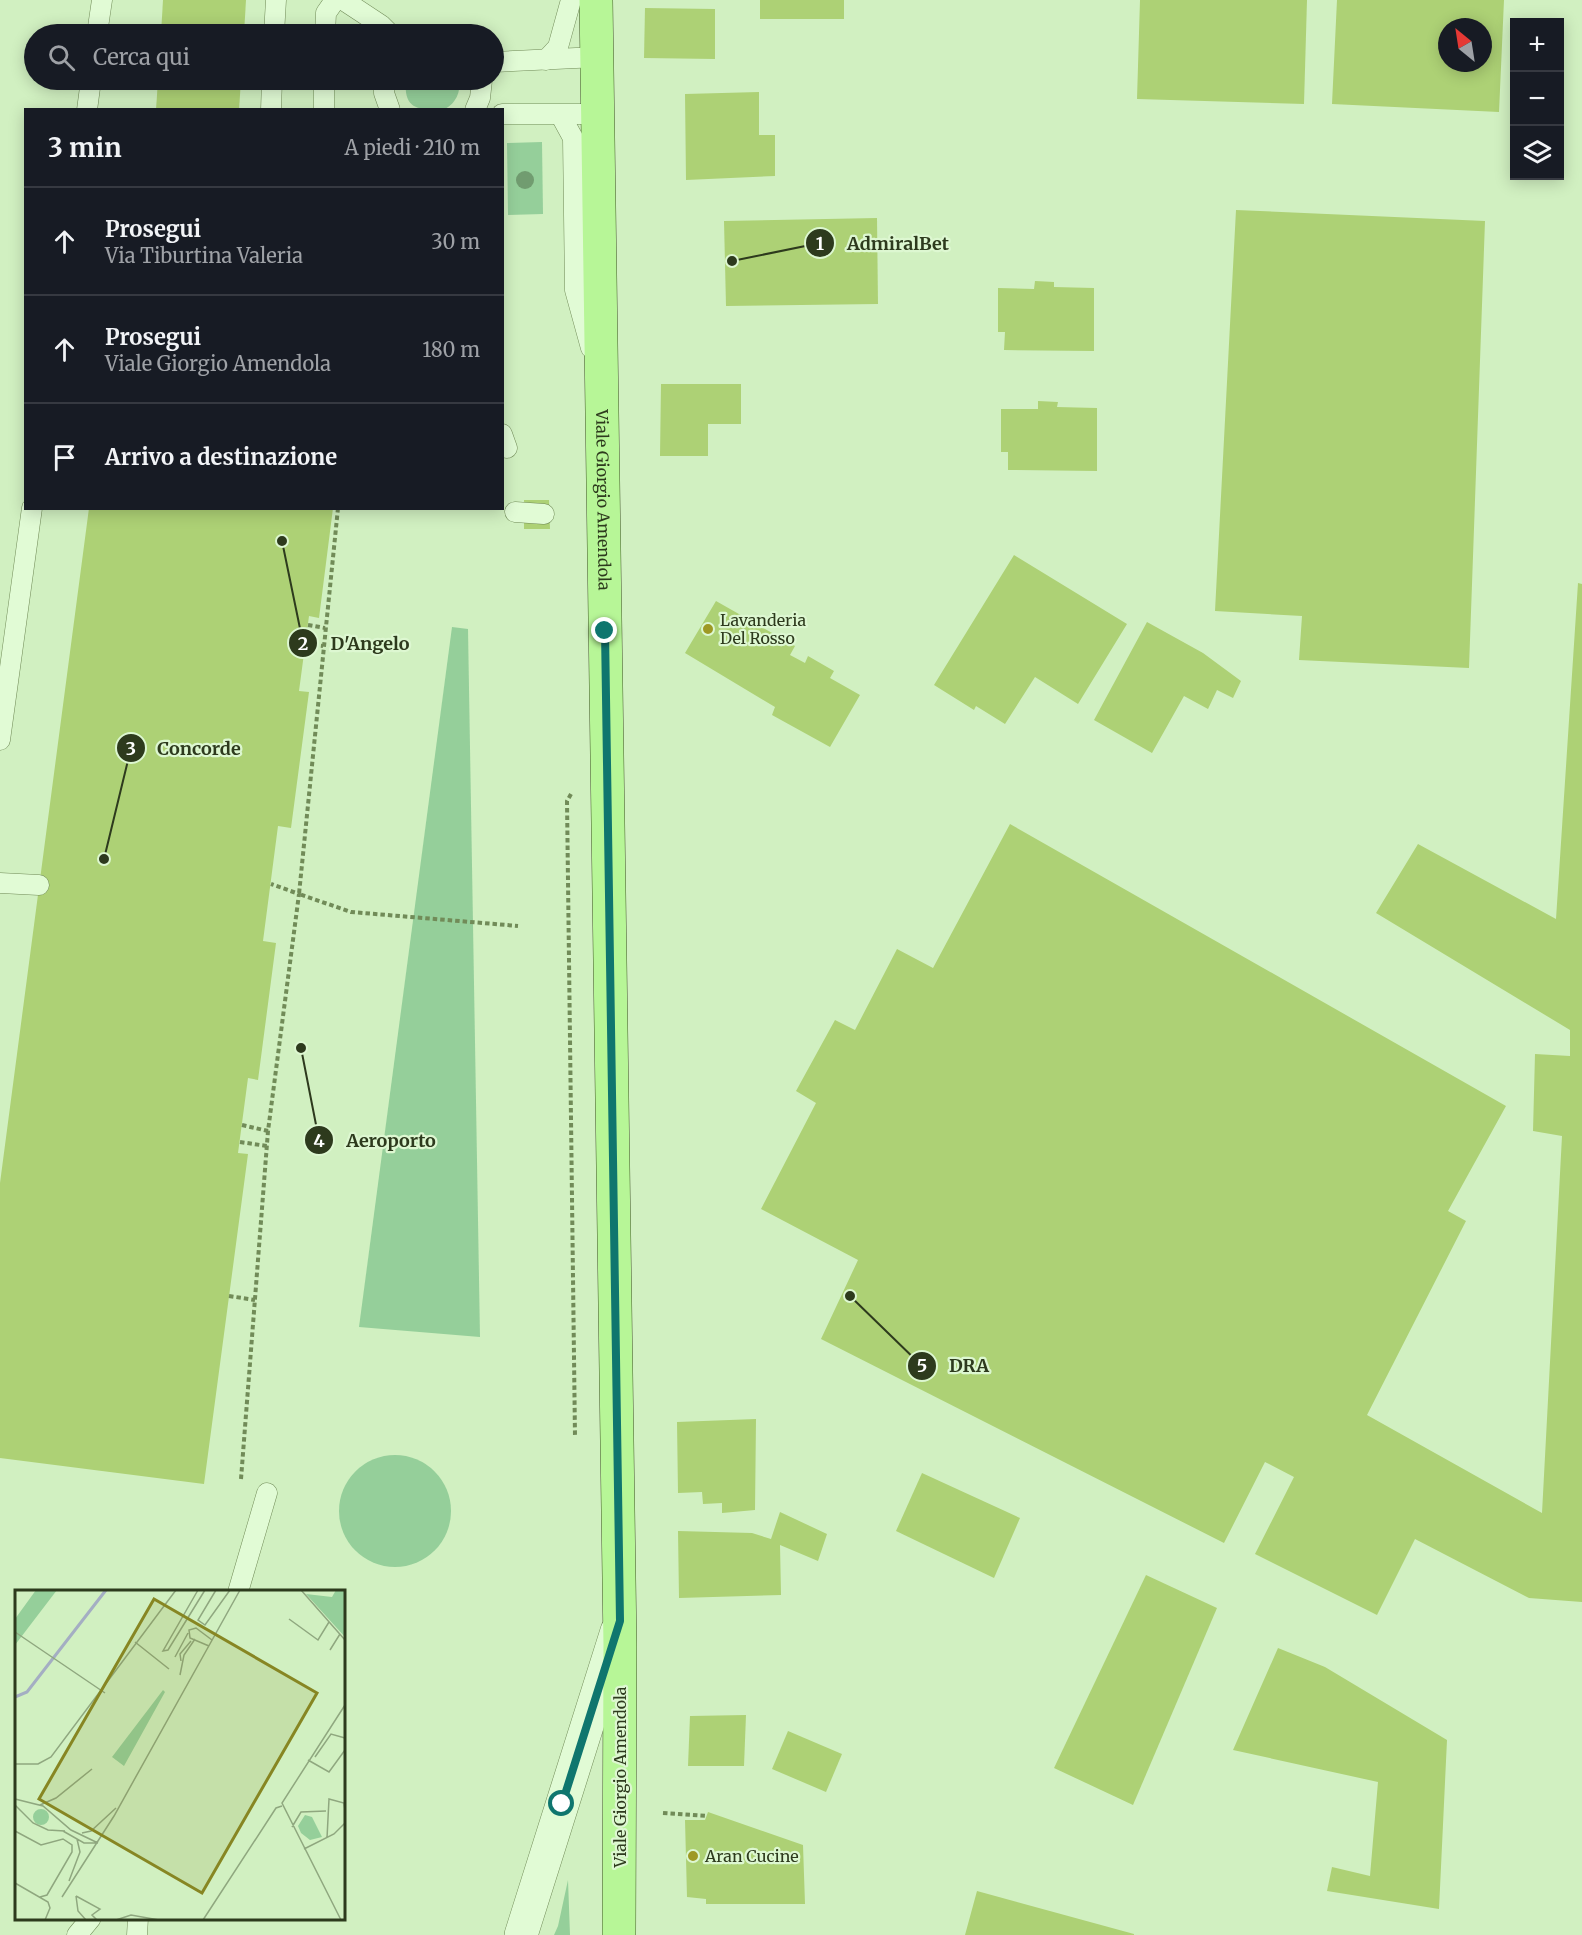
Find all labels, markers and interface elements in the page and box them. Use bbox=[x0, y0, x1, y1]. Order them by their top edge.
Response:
north arrow bbox=[1438, 18, 1492, 72]
map controls bbox=[1510, 18, 1564, 180]
button: + bbox=[1510, 18, 1564, 72]
search box bbox=[24, 24, 504, 90]
icon: search bbox=[45, 41, 78, 74]
text: Cerca qui bbox=[93, 43, 190, 71]
button: − bbox=[1510, 72, 1564, 126]
button: layers bbox=[1510, 126, 1564, 180]
text: 3 min bbox=[48, 131, 122, 164]
text: A piedi · 210 m bbox=[345, 135, 480, 160]
text: Prosegui bbox=[105, 215, 201, 243]
icon: ahead bbox=[48, 225, 81, 258]
callout: AdmiralBet bbox=[805, 225, 961, 261]
text: 30 m bbox=[431, 229, 480, 254]
text: 1 bbox=[816, 232, 824, 255]
text: AdmiralBet bbox=[846, 232, 950, 255]
text: Via Tiburtina Valeria bbox=[105, 243, 303, 268]
text: Prosegui bbox=[105, 323, 201, 351]
icon: ahead bbox=[48, 333, 81, 366]
text: 180 m bbox=[422, 337, 480, 362]
text: Viale Giorgio Amendola bbox=[105, 351, 331, 376]
street label: Viale Giorgio Amendola bbox=[592, 408, 615, 591]
icon: arrive bbox=[48, 441, 81, 474]
text: Arrivo a destinazione bbox=[105, 443, 337, 471]
place label: Lavanderia Del Rosso bbox=[720, 610, 806, 648]
route end bbox=[591, 617, 617, 643]
marker: Lavanderia Del Rosso bbox=[701, 622, 715, 636]
callout: D'Angelo bbox=[288, 625, 421, 661]
text: 2 bbox=[298, 632, 308, 655]
text: D'Angelo bbox=[331, 632, 410, 655]
callout: Concorde bbox=[116, 730, 253, 766]
text: 3 bbox=[126, 737, 136, 760]
text: Concorde bbox=[157, 737, 241, 760]
callout: Aeroporto bbox=[304, 1122, 447, 1158]
text: 4 bbox=[313, 1129, 325, 1152]
text: Aeroporto bbox=[345, 1129, 436, 1152]
callout: DRA bbox=[907, 1348, 1001, 1384]
text: 5 bbox=[917, 1354, 927, 1377]
text: DRA bbox=[949, 1354, 989, 1377]
inset map bbox=[15, 1590, 345, 1920]
street label: Viale Giorgio Amendola bbox=[610, 1686, 630, 1868]
route start bbox=[548, 1790, 574, 1816]
place label: Aran Cucine bbox=[704, 1846, 799, 1866]
marker: Aran Cucine bbox=[686, 1849, 700, 1863]

